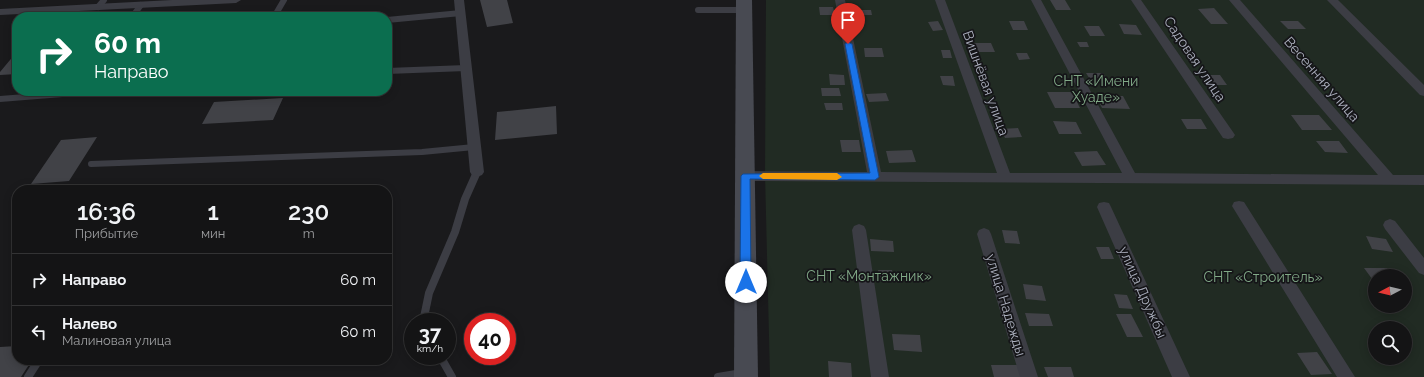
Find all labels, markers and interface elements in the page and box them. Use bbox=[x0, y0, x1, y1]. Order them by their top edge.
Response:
pin bbox=[831, 3, 865, 44]
icon: arrive bbox=[837, 9, 859, 31]
street label: Садовая улица bbox=[1161, 14, 1229, 104]
text: 60 m bbox=[94, 27, 161, 60]
icon: right bbox=[28, 28, 80, 80]
street label: Вишнёвая улица bbox=[960, 28, 1012, 138]
street label: Весенняя улица bbox=[1281, 33, 1363, 125]
text: Направо bbox=[94, 61, 168, 82]
park label: СНТ «Имени Хуаде» bbox=[1054, 73, 1138, 105]
text: 16:36 bbox=[77, 197, 136, 226]
text: 1 bbox=[207, 197, 219, 226]
text: 230 bbox=[288, 197, 329, 226]
text: Прибытие bbox=[75, 226, 138, 241]
text: мин bbox=[201, 226, 225, 241]
text: m bbox=[303, 226, 315, 241]
street label: улица Дружбы bbox=[1116, 244, 1170, 340]
street label: улица Надежды bbox=[983, 252, 1029, 358]
position arrow bbox=[725, 261, 767, 303]
park label: СНТ «Монтажник» bbox=[806, 268, 932, 284]
icon: right bbox=[28, 269, 50, 291]
park label: СНТ «Строитель» bbox=[1204, 269, 1322, 285]
north arrow bbox=[1368, 269, 1412, 313]
map controls bbox=[1368, 269, 1412, 365]
text: Направо bbox=[62, 271, 126, 289]
text: 60 m bbox=[340, 271, 376, 289]
speed limit sign: 40 bbox=[464, 313, 516, 365]
text: Налево bbox=[62, 315, 117, 333]
icon: left bbox=[28, 321, 50, 343]
button: search bbox=[1368, 321, 1412, 365]
text: 37 bbox=[419, 322, 441, 346]
text: 60 m bbox=[340, 323, 376, 341]
text: Малиновая улица bbox=[62, 333, 171, 348]
text: km/h bbox=[417, 343, 443, 354]

